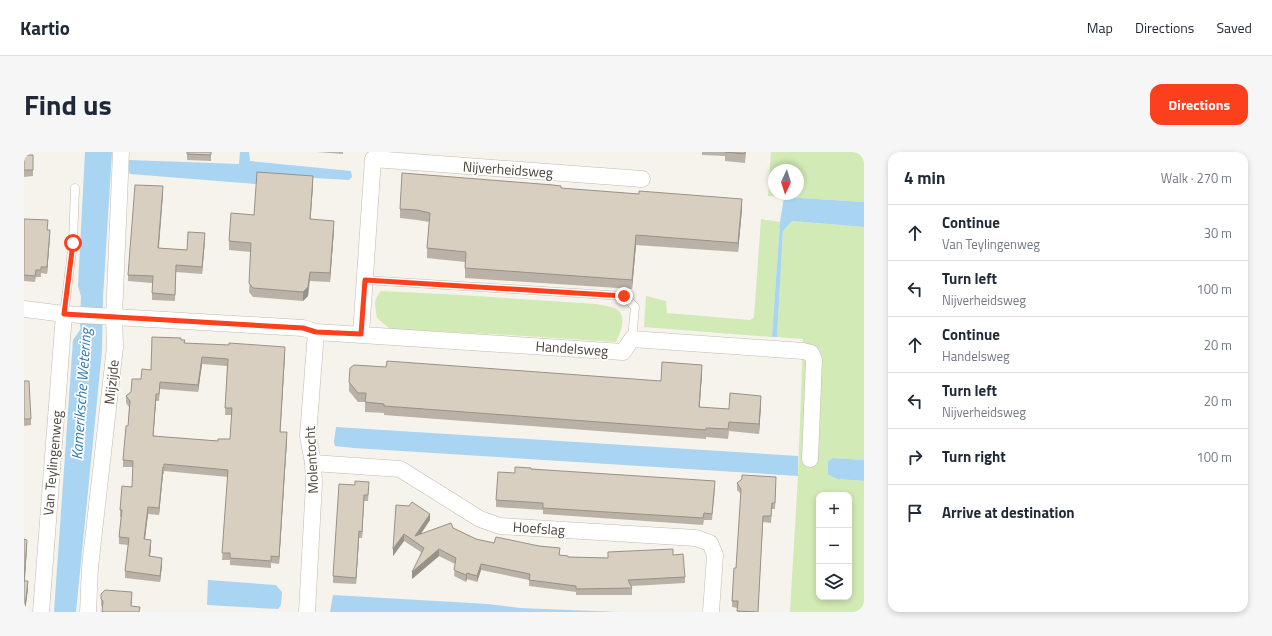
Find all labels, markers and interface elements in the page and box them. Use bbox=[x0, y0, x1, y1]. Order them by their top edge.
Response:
text: Kartio bbox=[20, 13, 70, 42]
text: Map bbox=[1087, 17, 1113, 38]
text: Directions bbox=[1135, 17, 1194, 38]
text: Saved bbox=[1216, 17, 1252, 38]
text: Find us bbox=[24, 83, 112, 126]
button: Directions bbox=[1150, 84, 1248, 125]
street label: Nijverheidsweg bbox=[462, 155, 554, 183]
north arrow bbox=[768, 164, 804, 200]
text: 4 min bbox=[904, 165, 945, 191]
text: Walk · 270 m bbox=[1161, 168, 1232, 188]
text: Continue bbox=[942, 211, 1000, 234]
icon: ahead bbox=[904, 222, 926, 244]
text: 30 m bbox=[1204, 223, 1232, 243]
route start bbox=[64, 234, 82, 252]
text: Van Teylingenweg bbox=[942, 234, 1040, 254]
text: Turn left bbox=[942, 267, 997, 290]
icon: left bbox=[904, 278, 926, 300]
text: 100 m bbox=[1196, 279, 1232, 299]
route end bbox=[615, 287, 633, 305]
text: Nijverheidsweg bbox=[942, 290, 1026, 310]
text: Continue bbox=[942, 323, 1000, 346]
water label: Kameriksche Wetering bbox=[65, 326, 97, 460]
icon: ahead bbox=[904, 334, 926, 356]
street label: Handelsweg bbox=[535, 335, 609, 361]
text: 20 m bbox=[1204, 335, 1232, 355]
text: Handelsweg bbox=[942, 346, 1010, 366]
street label: Mijzijde bbox=[98, 359, 124, 405]
text: Turn left bbox=[942, 379, 997, 402]
icon: left bbox=[904, 390, 926, 412]
text: 20 m bbox=[1204, 391, 1232, 411]
text: Nijverheidsweg bbox=[942, 402, 1026, 422]
street label: Van Teylingenweg bbox=[37, 409, 67, 517]
street label: Molentocht bbox=[299, 426, 323, 494]
text: Turn right bbox=[942, 445, 1006, 468]
icon: right bbox=[904, 446, 926, 468]
text: 100 m bbox=[1196, 447, 1232, 467]
map controls bbox=[816, 492, 852, 600]
button: + bbox=[816, 492, 852, 528]
text: Arrive at destination bbox=[942, 501, 1075, 524]
icon: arrive bbox=[904, 502, 926, 524]
street label: Hoefslag bbox=[512, 516, 566, 540]
button: − bbox=[816, 528, 852, 564]
button: layers bbox=[816, 564, 852, 600]

